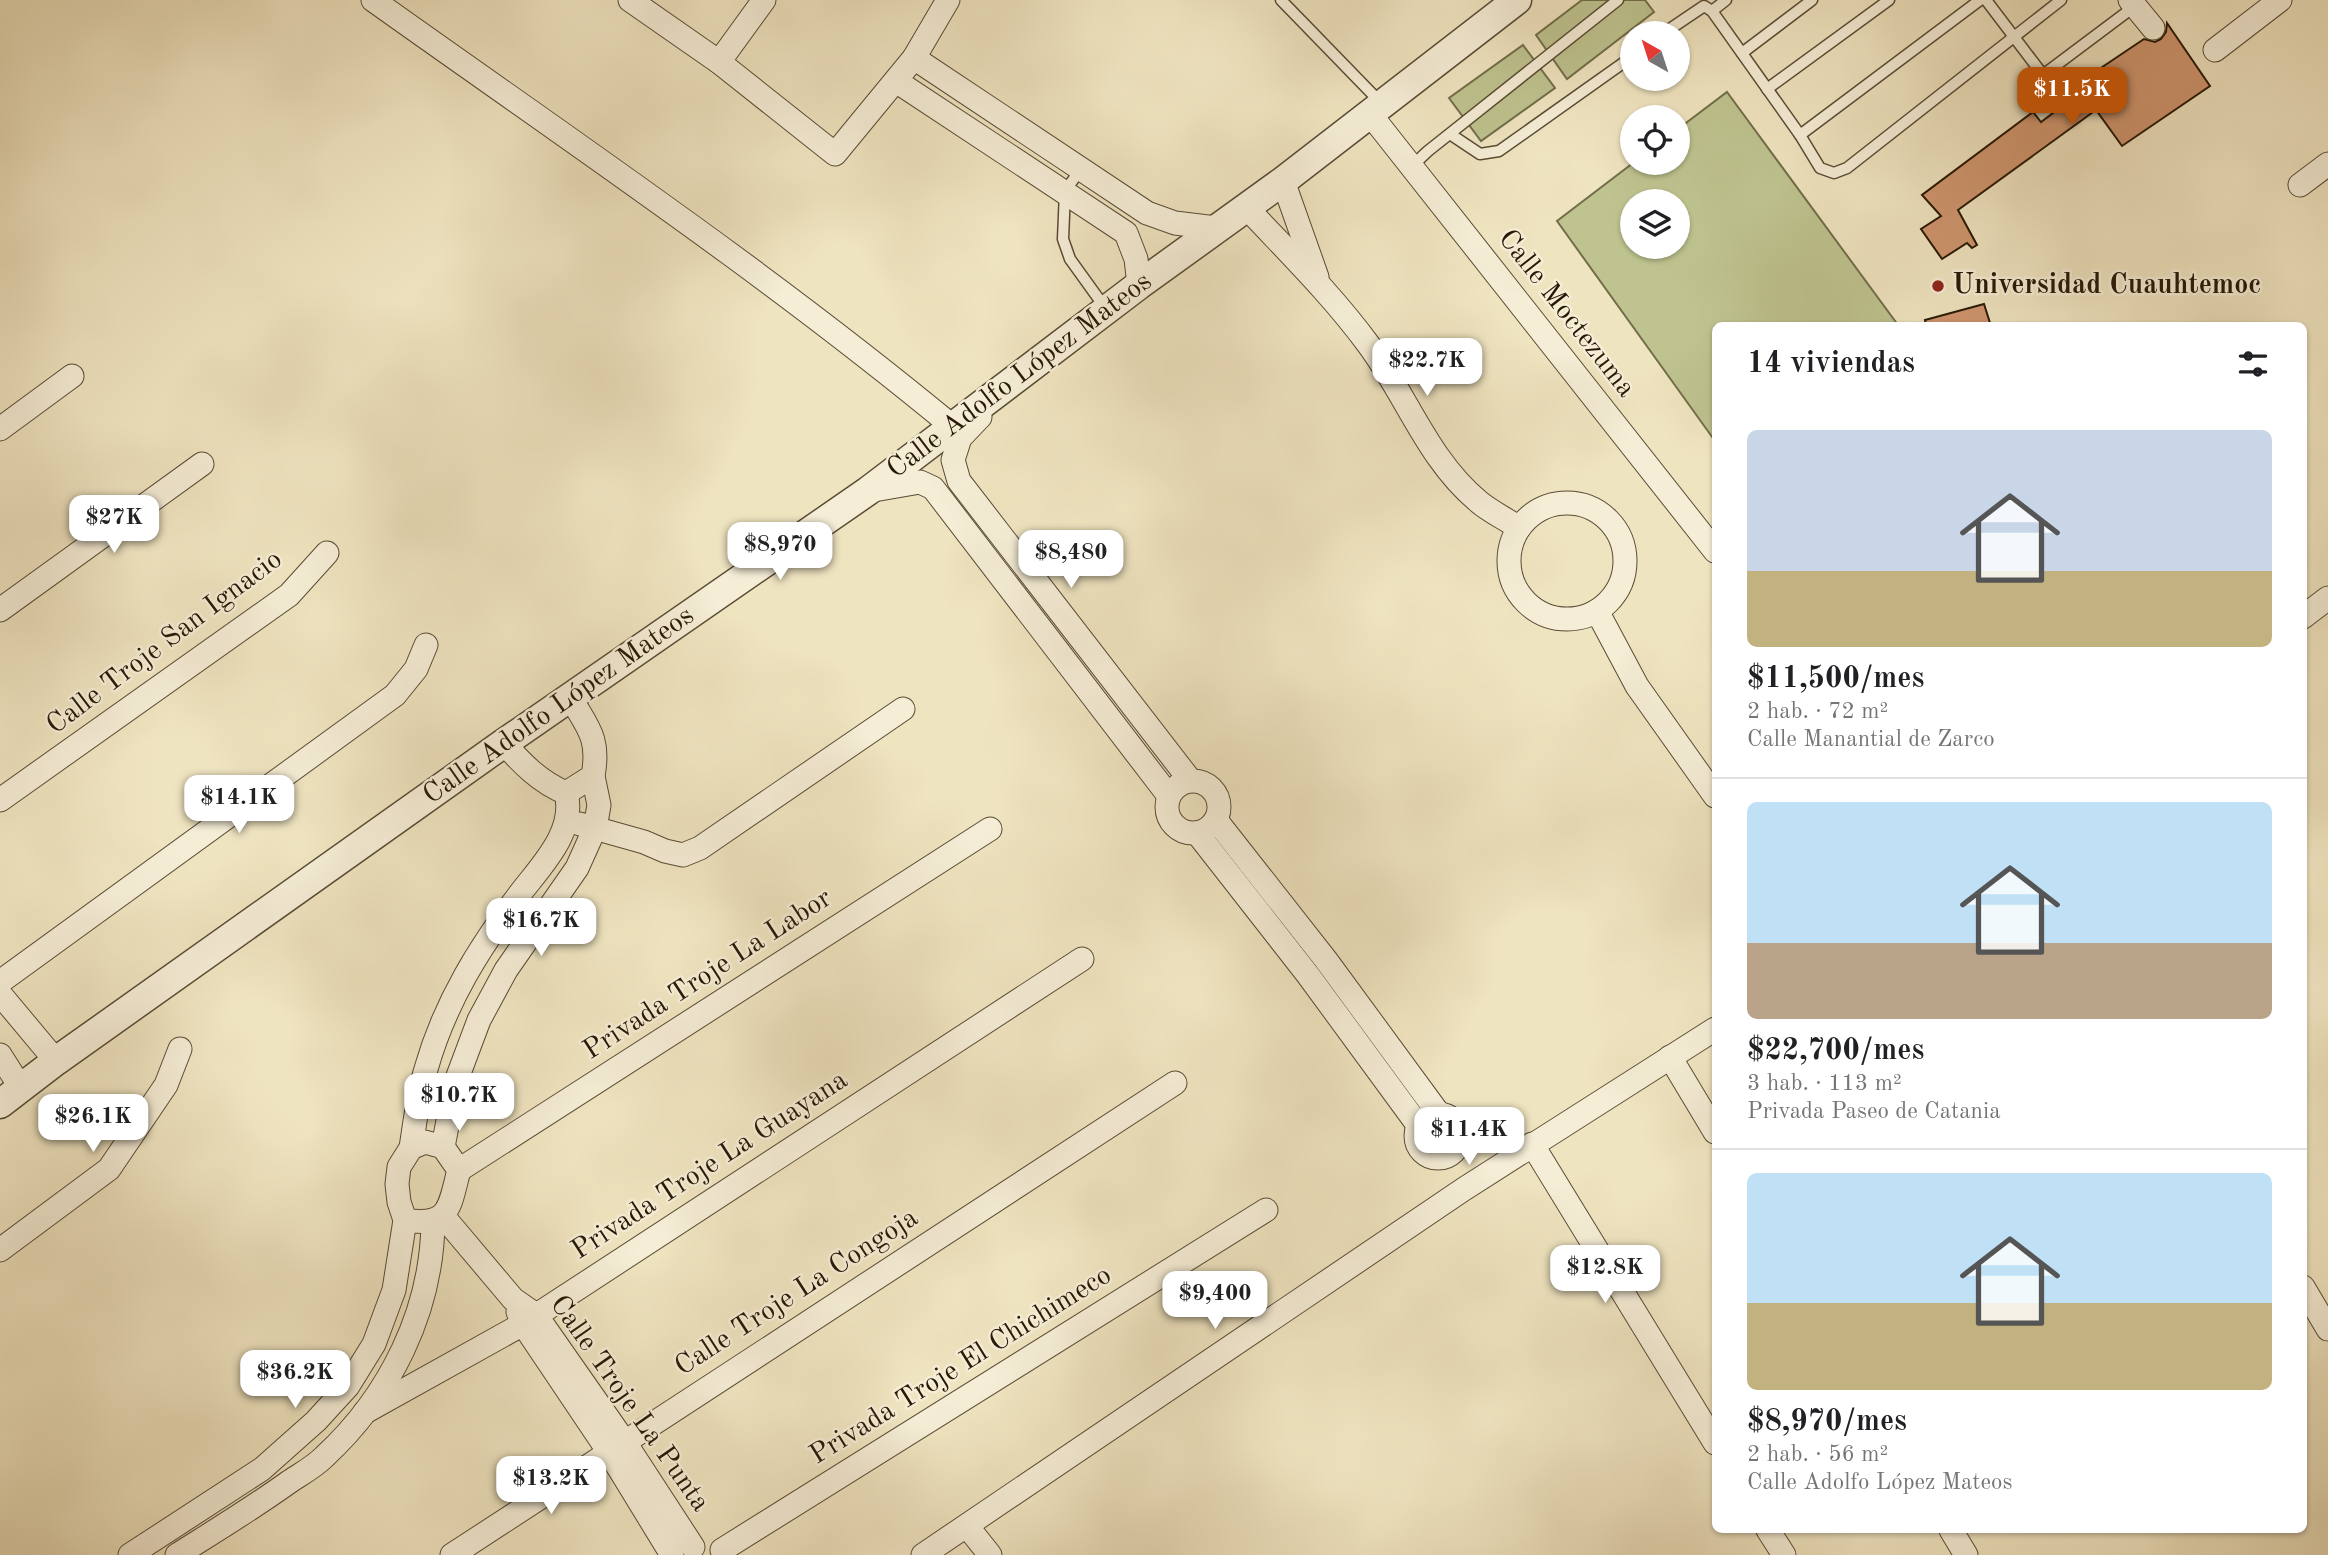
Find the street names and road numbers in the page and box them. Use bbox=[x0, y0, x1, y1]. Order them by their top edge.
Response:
street label: Calle Moctezuma bbox=[1492, 225, 1640, 403]
street label: Calle Adolfo López Mateos bbox=[883, 268, 1157, 484]
street label: Calle Troje San Ignacio bbox=[42, 546, 288, 740]
street label: Calle Adolfo López Mateos bbox=[419, 602, 699, 810]
street label: Privada Troje La Labor bbox=[579, 884, 837, 1066]
street label: Privada Troje La Guayana bbox=[567, 1066, 853, 1266]
street label: Calle Troje La Congoja bbox=[671, 1204, 924, 1382]
street label: Privada Troje El Chichimeco bbox=[805, 1261, 1117, 1471]
street label: Calle Troje La Punta bbox=[544, 1291, 714, 1517]

